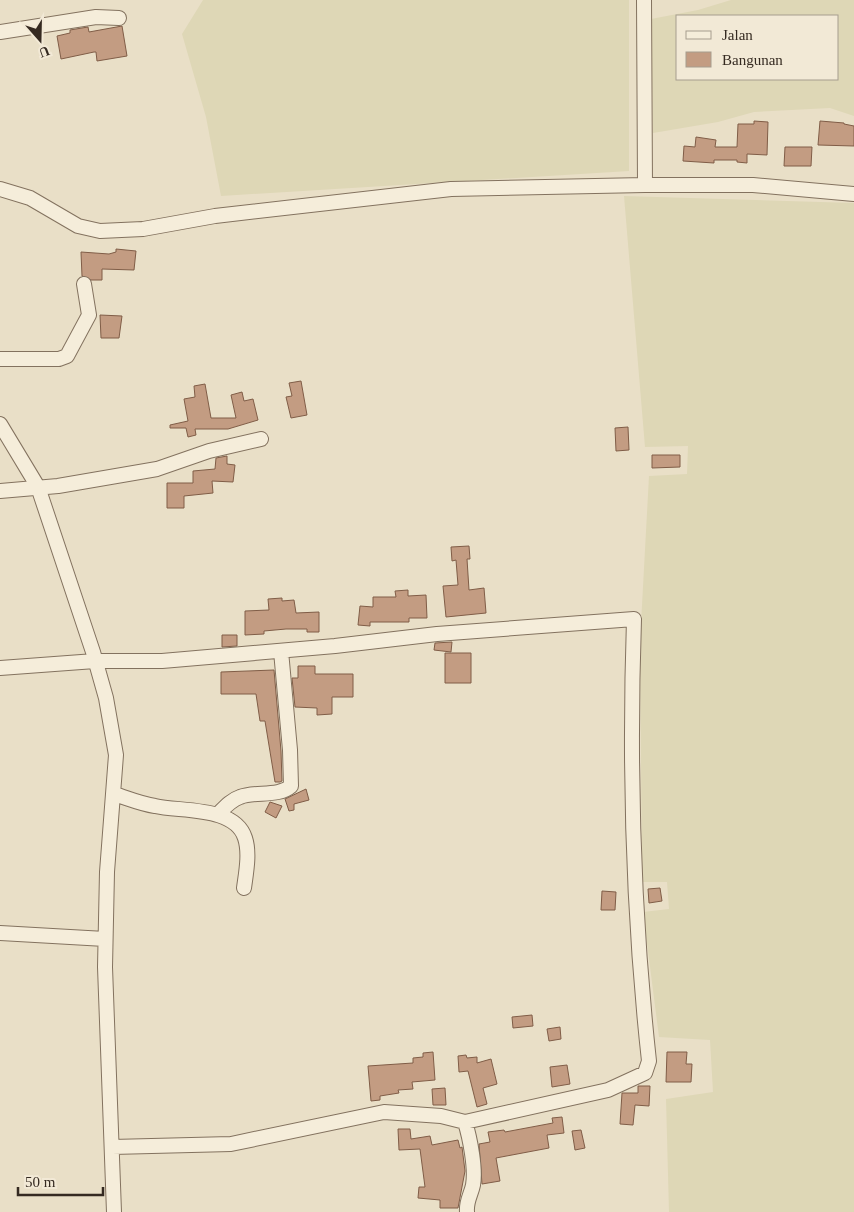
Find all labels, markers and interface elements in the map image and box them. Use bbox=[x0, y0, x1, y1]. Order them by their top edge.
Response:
north arrow bbox=[15, 15, 65, 65]
legend bbox=[676, 15, 839, 80]
text: Jalan bbox=[722, 27, 753, 43]
text: U bbox=[37, 43, 52, 61]
text: Bangunan bbox=[722, 52, 783, 68]
scale bar bbox=[18, 1164, 102, 1196]
text: 50 m bbox=[25, 1174, 56, 1190]

